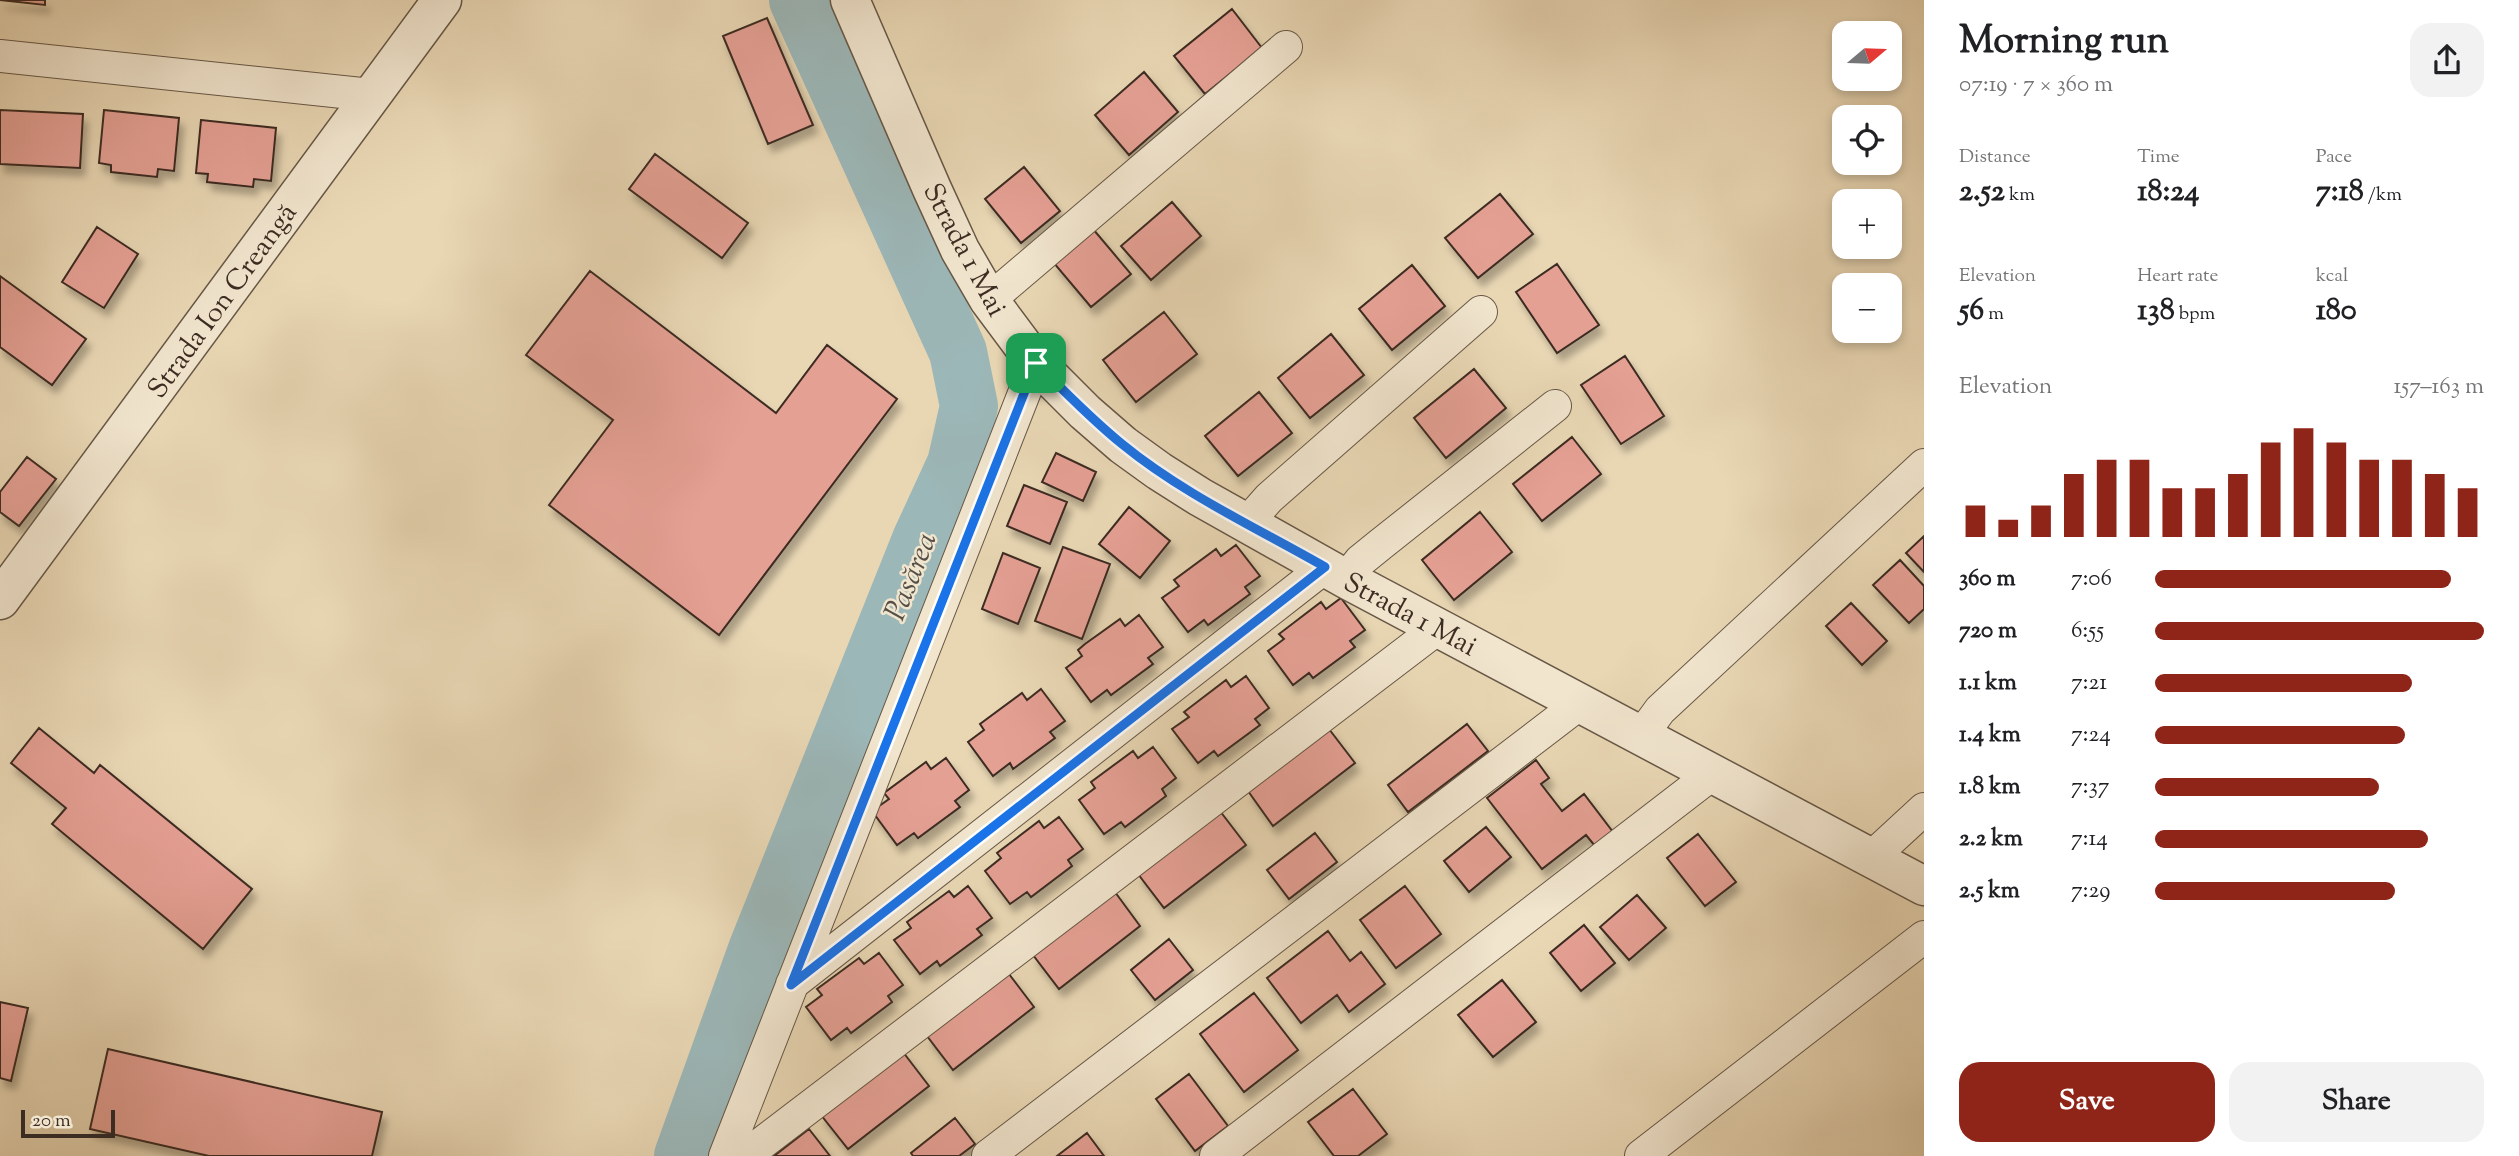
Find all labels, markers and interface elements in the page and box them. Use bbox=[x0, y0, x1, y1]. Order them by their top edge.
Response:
text: Morning run bbox=[1959, 16, 2169, 70]
north arrow bbox=[1832, 21, 1902, 91]
map controls bbox=[1832, 21, 1902, 343]
button: share bbox=[2410, 23, 2484, 97]
text: 07:19 · 7 × 360 m bbox=[1959, 69, 2113, 102]
button: locate bbox=[1832, 105, 1902, 175]
text: Distance bbox=[1959, 144, 2031, 171]
text: Time bbox=[2137, 144, 2180, 171]
text: Pace bbox=[2316, 144, 2352, 171]
text: 2.52 bbox=[1959, 171, 2005, 214]
text: 18:24 bbox=[2137, 171, 2200, 214]
text: 7:18 bbox=[2316, 171, 2364, 214]
street label: Strada 1 Mai bbox=[911, 177, 1015, 324]
text: km bbox=[2005, 182, 2035, 209]
text: /km bbox=[2364, 182, 2402, 209]
button: + bbox=[1832, 189, 1902, 259]
street label: Strada Ion Creangă bbox=[139, 196, 308, 408]
text: Elevation bbox=[1959, 263, 2036, 290]
text: Heart rate bbox=[2137, 263, 2218, 290]
text: kcal bbox=[2316, 263, 2348, 290]
button: − bbox=[1832, 273, 1902, 343]
text: 56 bbox=[1959, 290, 1984, 333]
text: 138 bbox=[2137, 290, 2175, 333]
text: 180 bbox=[2316, 290, 2357, 333]
text: m bbox=[1984, 301, 2004, 328]
text: bpm bbox=[2175, 301, 2215, 328]
pin bbox=[1006, 333, 1066, 393]
icon: arrive bbox=[1017, 344, 1055, 382]
text: Elevation bbox=[1959, 371, 2052, 404]
text: 157–163 m bbox=[2393, 371, 2484, 404]
water label: Pasărea bbox=[875, 526, 949, 627]
text: 360 m bbox=[1959, 563, 2016, 596]
text: 7:06 bbox=[2071, 563, 2112, 596]
street label: Strada 1 Mai bbox=[1336, 564, 1483, 668]
text: 720 m bbox=[1959, 615, 2017, 648]
text: 6:55 bbox=[2071, 615, 2104, 648]
text: 1.1 km bbox=[1959, 667, 2017, 700]
text: 7:21 bbox=[2071, 667, 2107, 700]
text: 1.4 km bbox=[1959, 719, 2021, 752]
text: 7:24 bbox=[2071, 719, 2111, 752]
text: 1.8 km bbox=[1959, 771, 2021, 804]
text: 7:37 bbox=[2071, 771, 2109, 804]
text: 2.2 km bbox=[1959, 823, 2023, 856]
text: 7:14 bbox=[2071, 823, 2108, 856]
text: 2.5 km bbox=[1959, 875, 2020, 908]
text: 7:29 bbox=[2071, 875, 2110, 908]
button: Save bbox=[1959, 1062, 2215, 1142]
button: Share bbox=[2229, 1062, 2484, 1142]
scale bar bbox=[21, 1107, 116, 1139]
text: 20 m bbox=[32, 1108, 71, 1135]

